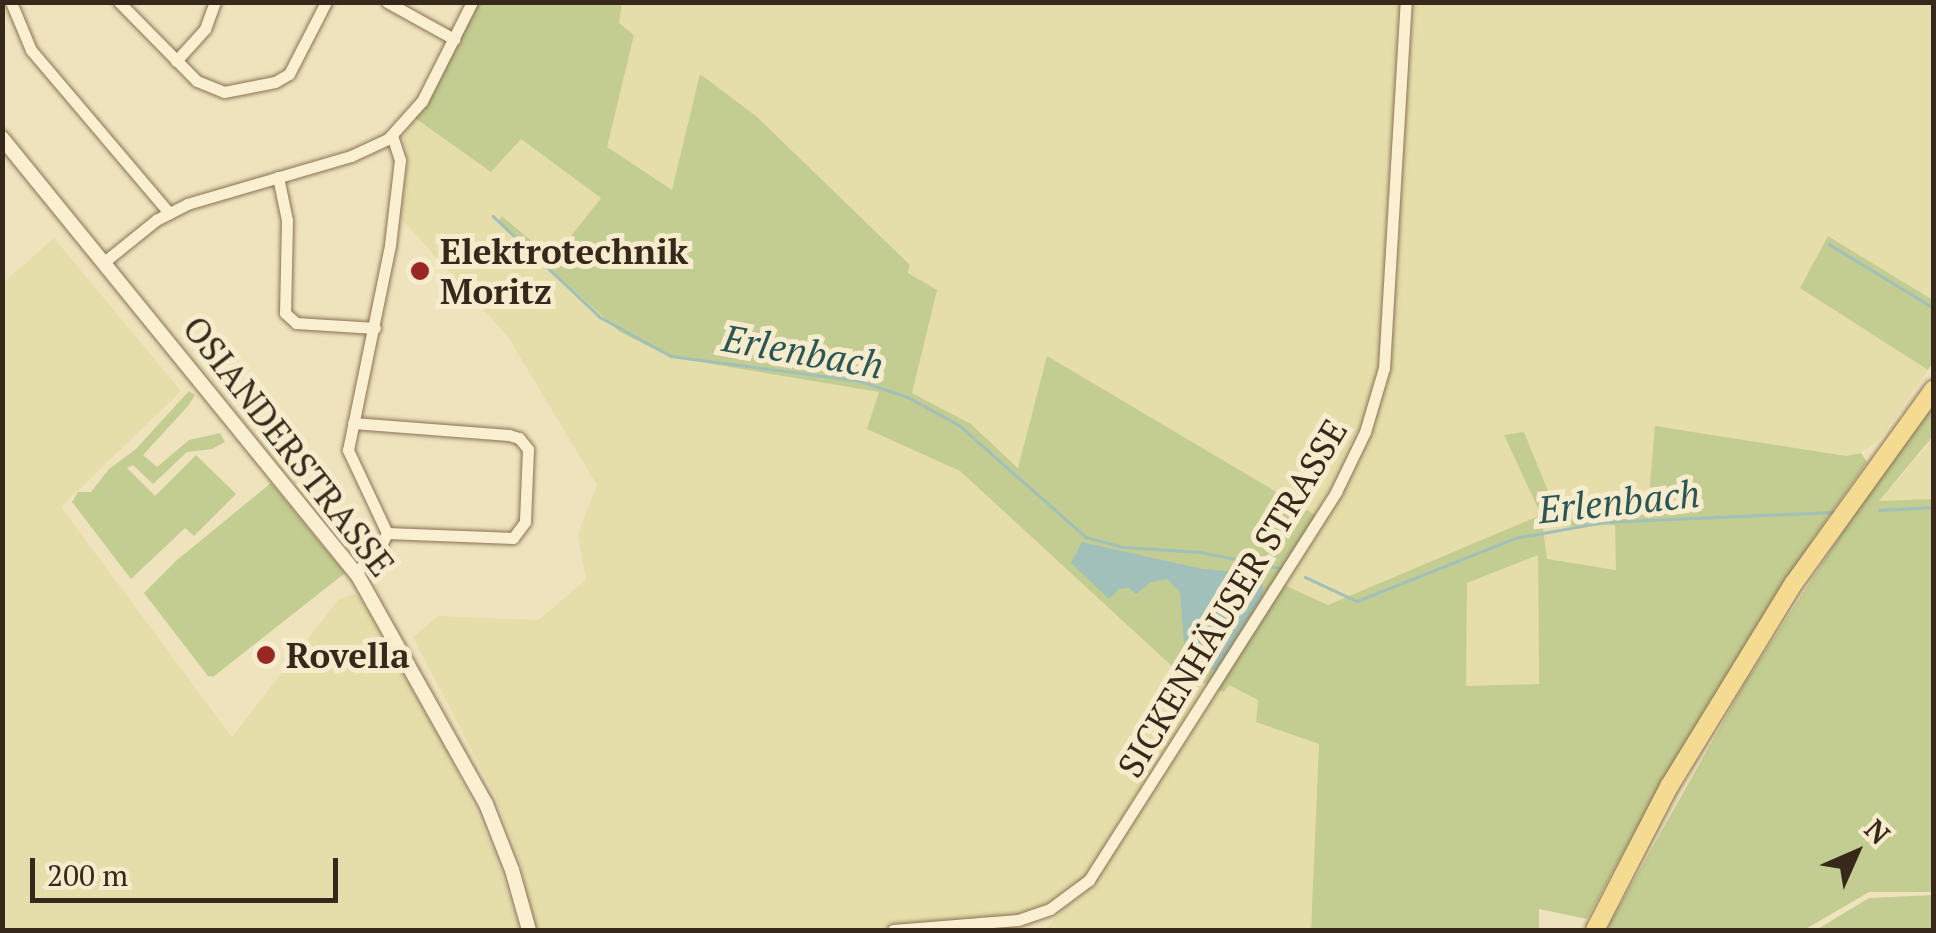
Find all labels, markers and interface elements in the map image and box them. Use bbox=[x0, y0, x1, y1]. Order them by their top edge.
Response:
place label: Elektrotechnik Moritz bbox=[440, 230, 688, 312]
marker: Elektrotechnik Moritz bbox=[409, 260, 431, 282]
street label: OSIANDERSTRASSE bbox=[174, 308, 404, 584]
water label: Erlenbach bbox=[719, 315, 887, 389]
street label: SICKENHÄUSER STRASSE bbox=[1109, 412, 1355, 784]
water label: Erlenbach bbox=[1536, 471, 1702, 533]
place label: Rovella bbox=[286, 634, 410, 676]
marker: Rovella bbox=[255, 644, 277, 666]
north arrow bbox=[1806, 803, 1906, 903]
text: N bbox=[1857, 811, 1898, 852]
scale bar bbox=[35, 838, 342, 900]
text: 200 m bbox=[47, 855, 128, 895]

